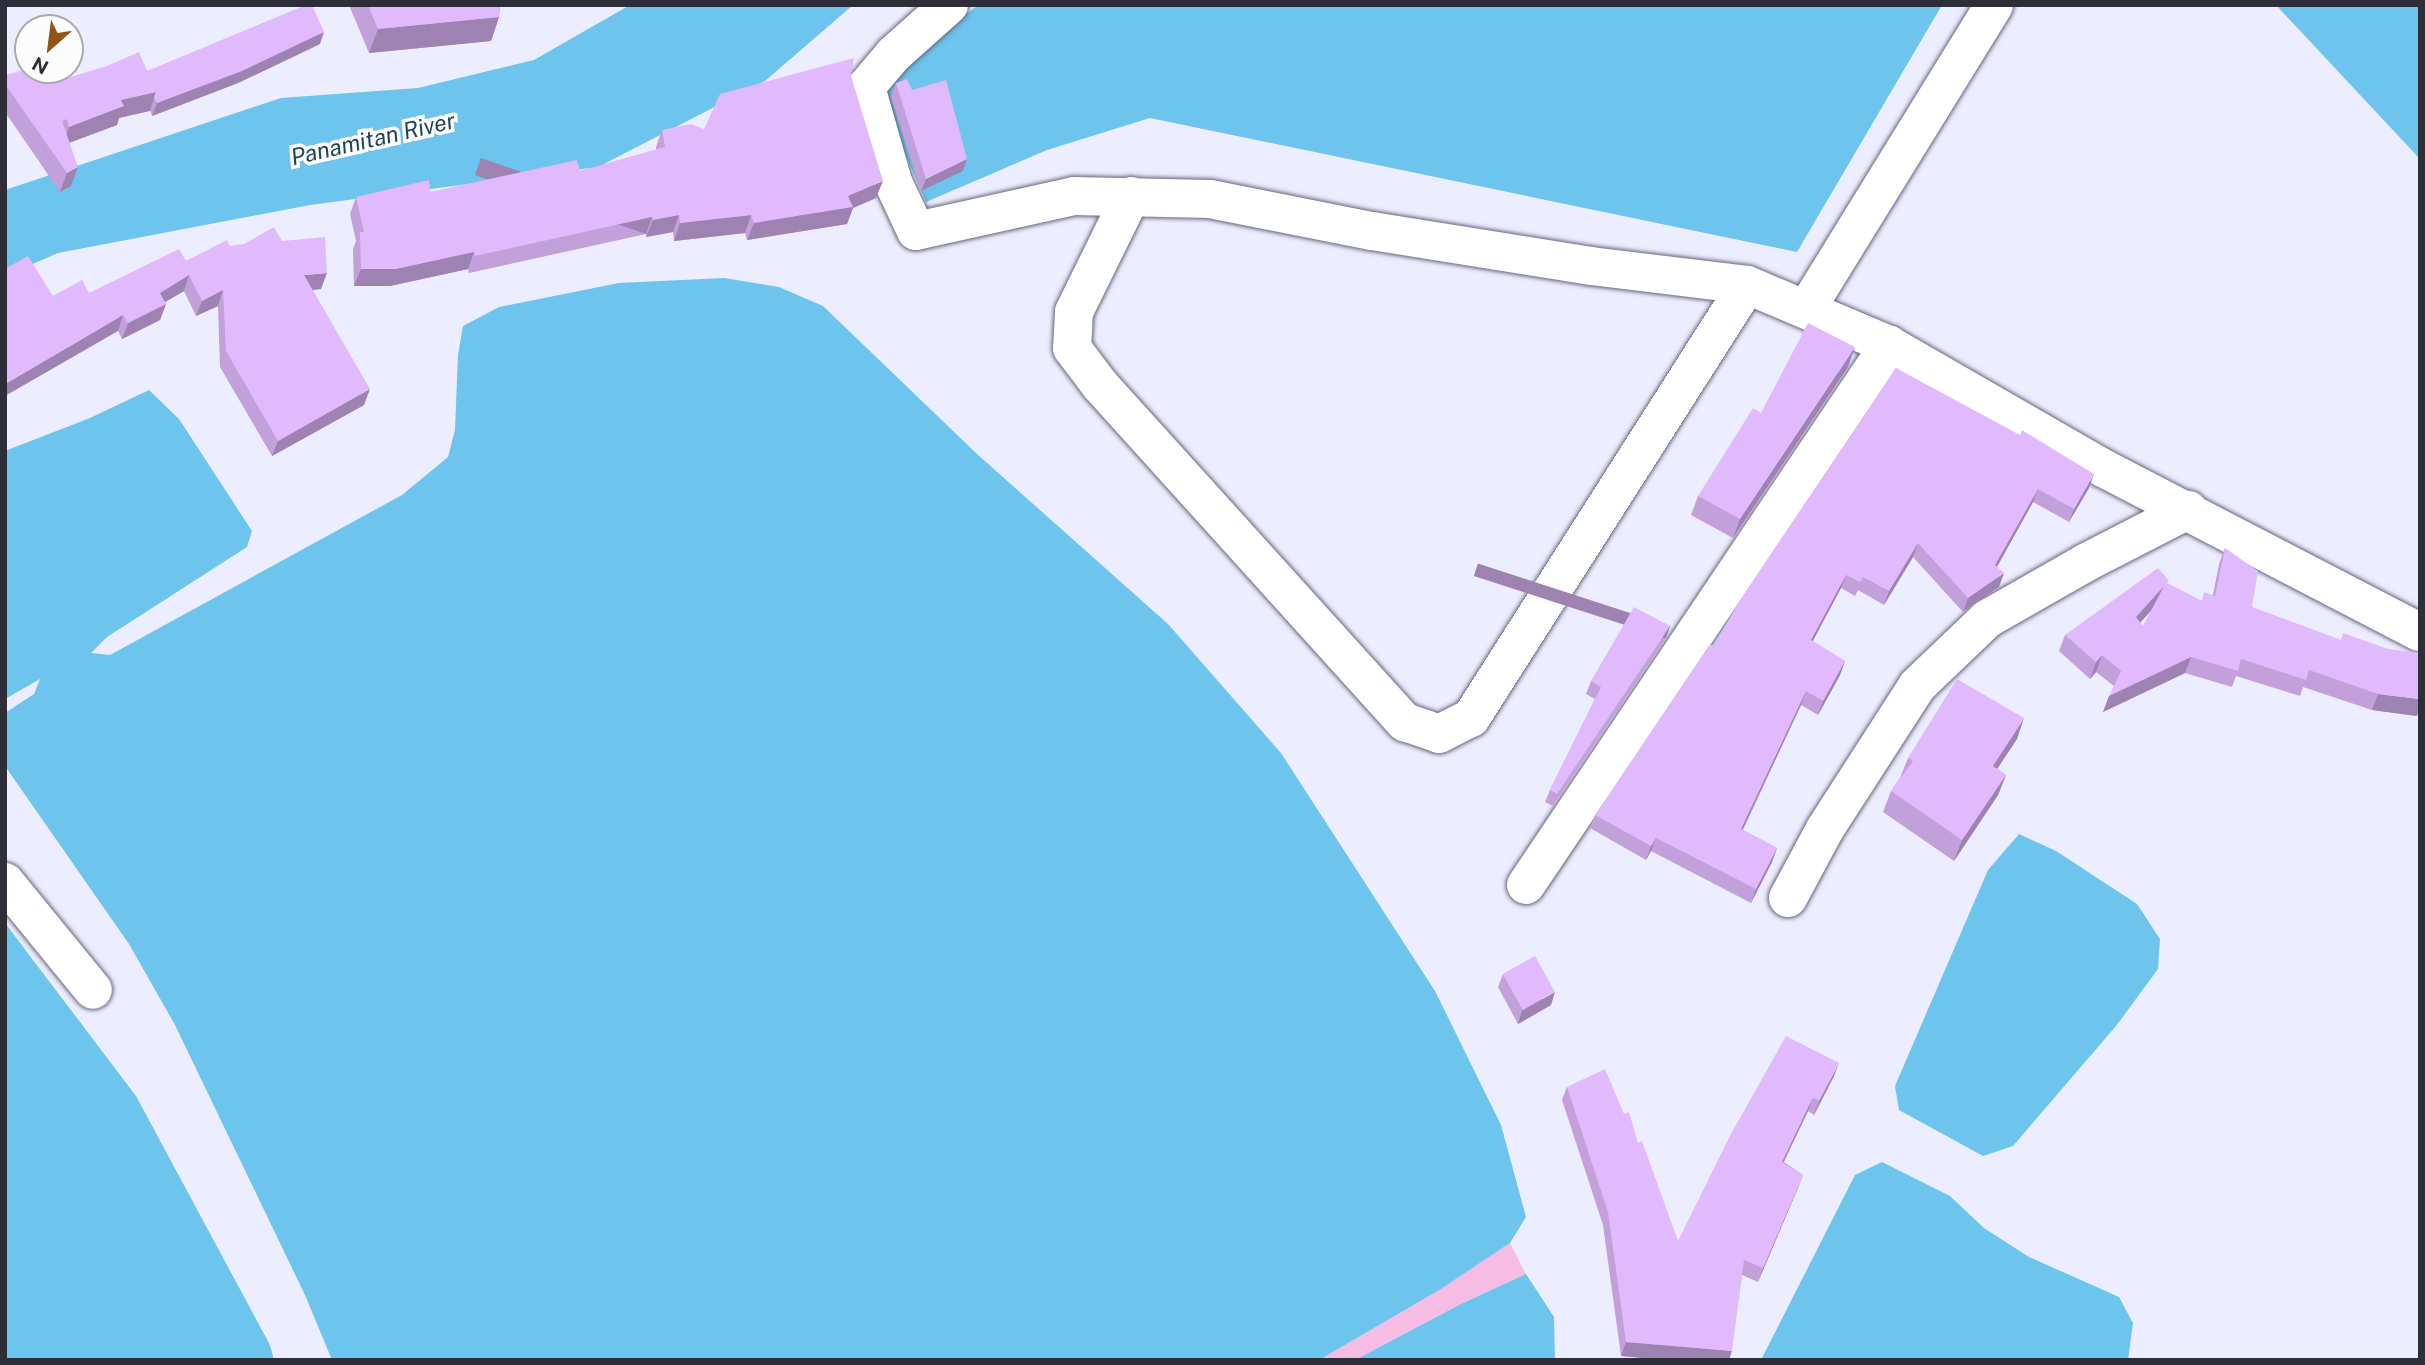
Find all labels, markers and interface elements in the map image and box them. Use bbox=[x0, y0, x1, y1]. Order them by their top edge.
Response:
north arrow bbox=[14, 14, 84, 84]
text: N bbox=[28, 53, 52, 79]
water label: Panamitan River bbox=[288, 107, 458, 171]

